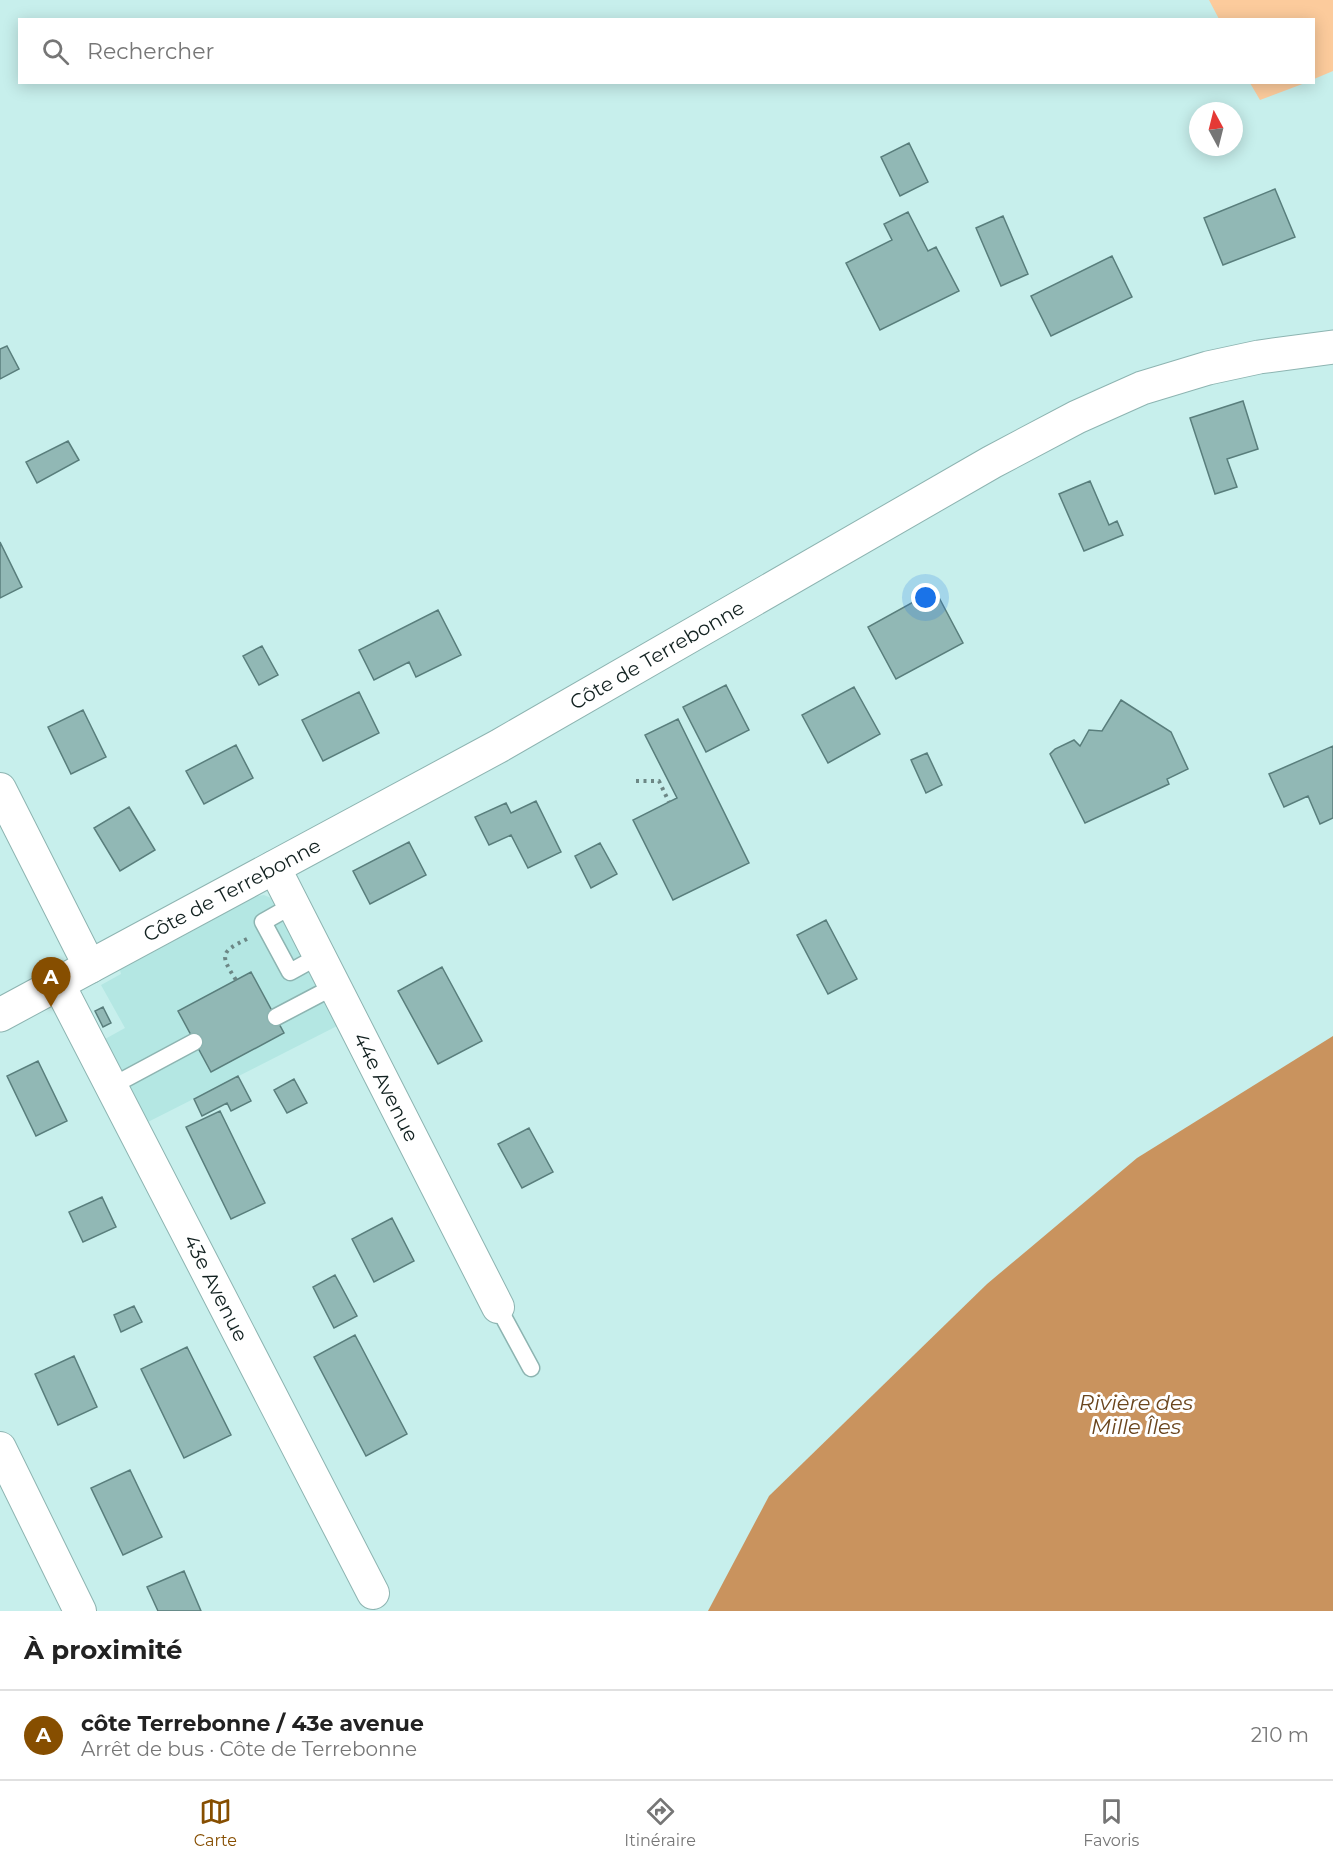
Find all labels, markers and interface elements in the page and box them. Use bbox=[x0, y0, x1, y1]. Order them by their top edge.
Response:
search box bbox=[18, 18, 1315, 84]
icon: search bbox=[39, 35, 72, 68]
text: Rechercher bbox=[87, 38, 214, 65]
north arrow bbox=[1189, 102, 1243, 156]
your location bbox=[911, 583, 940, 612]
street label: Côte de Terrebonne bbox=[565, 595, 749, 715]
street label: Côte de Terrebonne bbox=[139, 833, 325, 947]
pin: A bbox=[32, 958, 70, 1007]
street label: 44e Avenue bbox=[348, 1028, 424, 1146]
street label: 43e Avenue bbox=[179, 1230, 253, 1346]
water label: Rivière des Mille Îles bbox=[1079, 1390, 1193, 1439]
text: À proximité bbox=[24, 1634, 183, 1666]
text: côte Terrebonne / 43e avenue bbox=[81, 1710, 424, 1737]
text: A bbox=[36, 1723, 51, 1747]
text: 210 m bbox=[1251, 1723, 1309, 1747]
text: Arrêt de bus · Côte de Terrebonne bbox=[81, 1737, 417, 1761]
tab: Carte bbox=[194, 1795, 237, 1850]
tab: Itinéraire bbox=[624, 1795, 696, 1850]
tab: Favoris bbox=[1083, 1795, 1139, 1850]

